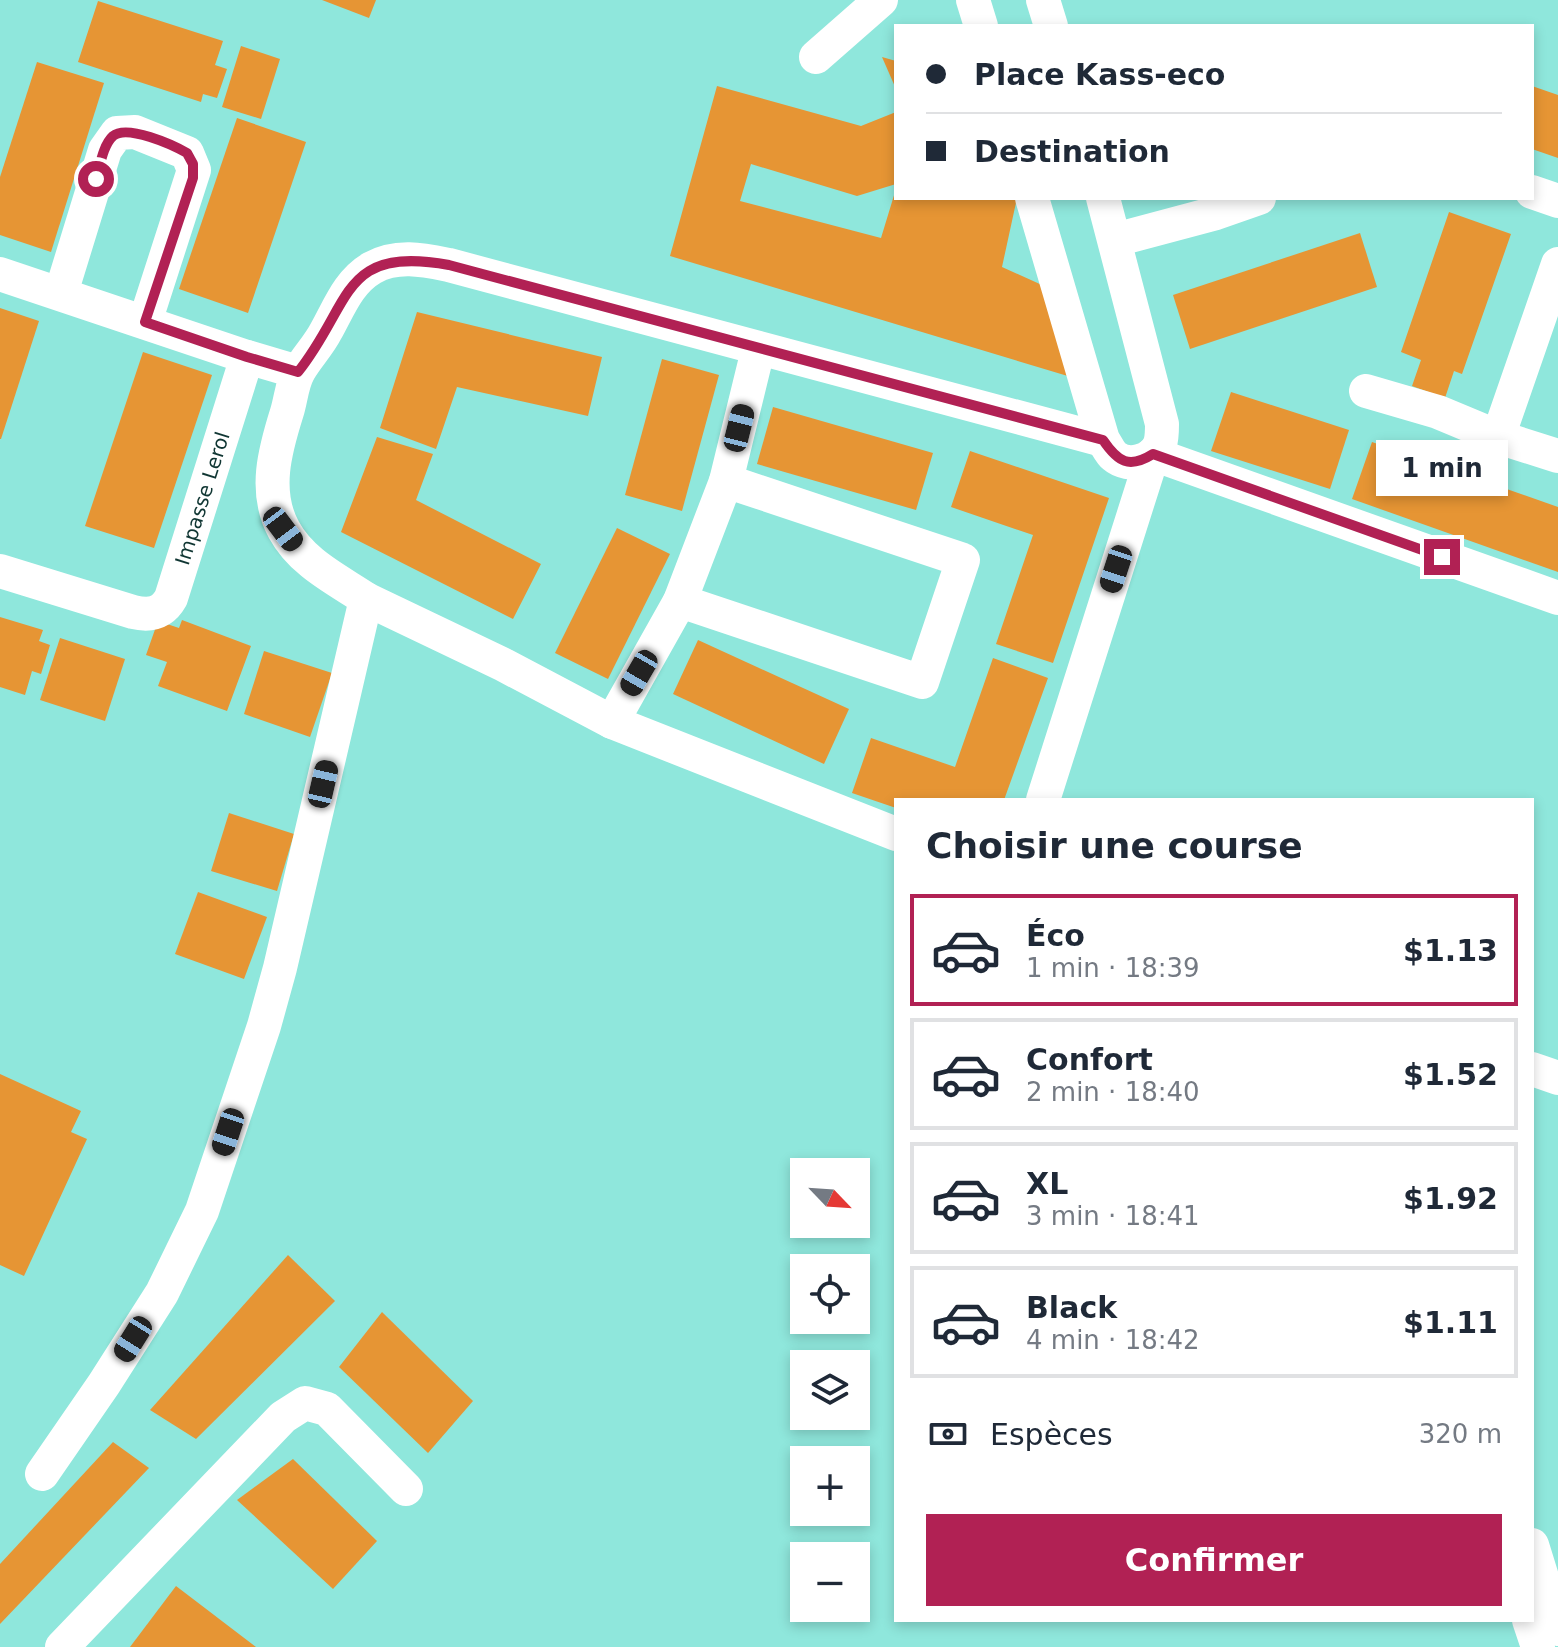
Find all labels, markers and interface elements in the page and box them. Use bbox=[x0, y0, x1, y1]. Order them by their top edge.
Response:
text: Place Kass-eco bbox=[974, 57, 1225, 92]
text: Destination bbox=[974, 134, 1170, 169]
route start bbox=[78, 161, 114, 197]
car bbox=[722, 402, 756, 454]
street label: Impasse Lerol bbox=[170, 429, 235, 568]
callout: 1 min bbox=[1376, 441, 1508, 497]
text: 1 min bbox=[1401, 453, 1483, 483]
car bbox=[259, 503, 307, 555]
route end bbox=[1424, 539, 1460, 575]
car bbox=[1097, 542, 1135, 596]
car bbox=[617, 646, 661, 700]
car bbox=[306, 758, 340, 810]
text: Choisir une course bbox=[926, 825, 1303, 866]
icon: car bbox=[930, 914, 1002, 986]
text: Éco bbox=[1026, 918, 1085, 953]
text: $1.13 bbox=[1403, 933, 1498, 968]
text: 1 min · 18:39 bbox=[1026, 953, 1200, 983]
icon: car bbox=[930, 1038, 1002, 1110]
text: Confort bbox=[1026, 1042, 1153, 1077]
text: $1.52 bbox=[1403, 1057, 1498, 1092]
text: 2 min · 18:40 bbox=[1026, 1077, 1200, 1107]
car bbox=[209, 1105, 247, 1159]
north arrow bbox=[790, 1158, 870, 1238]
map controls bbox=[790, 1158, 870, 1622]
icon: car bbox=[930, 1162, 1002, 1234]
text: XL bbox=[1026, 1166, 1068, 1201]
text: $1.92 bbox=[1403, 1181, 1498, 1216]
text: 3 min · 18:41 bbox=[1026, 1201, 1200, 1231]
button: locate bbox=[790, 1254, 870, 1334]
icon: car bbox=[930, 1286, 1002, 1358]
text: Black bbox=[1026, 1290, 1117, 1325]
text: $1.11 bbox=[1403, 1305, 1498, 1340]
car bbox=[110, 1312, 156, 1366]
text: 4 min · 18:42 bbox=[1026, 1325, 1200, 1355]
button: layers bbox=[790, 1350, 870, 1430]
icon: cash bbox=[926, 1412, 970, 1456]
text: Espèces bbox=[990, 1417, 1113, 1452]
text: 320 m bbox=[1419, 1419, 1502, 1449]
button: + bbox=[790, 1446, 870, 1526]
button: Confirmer bbox=[926, 1514, 1502, 1606]
button: − bbox=[790, 1542, 870, 1622]

